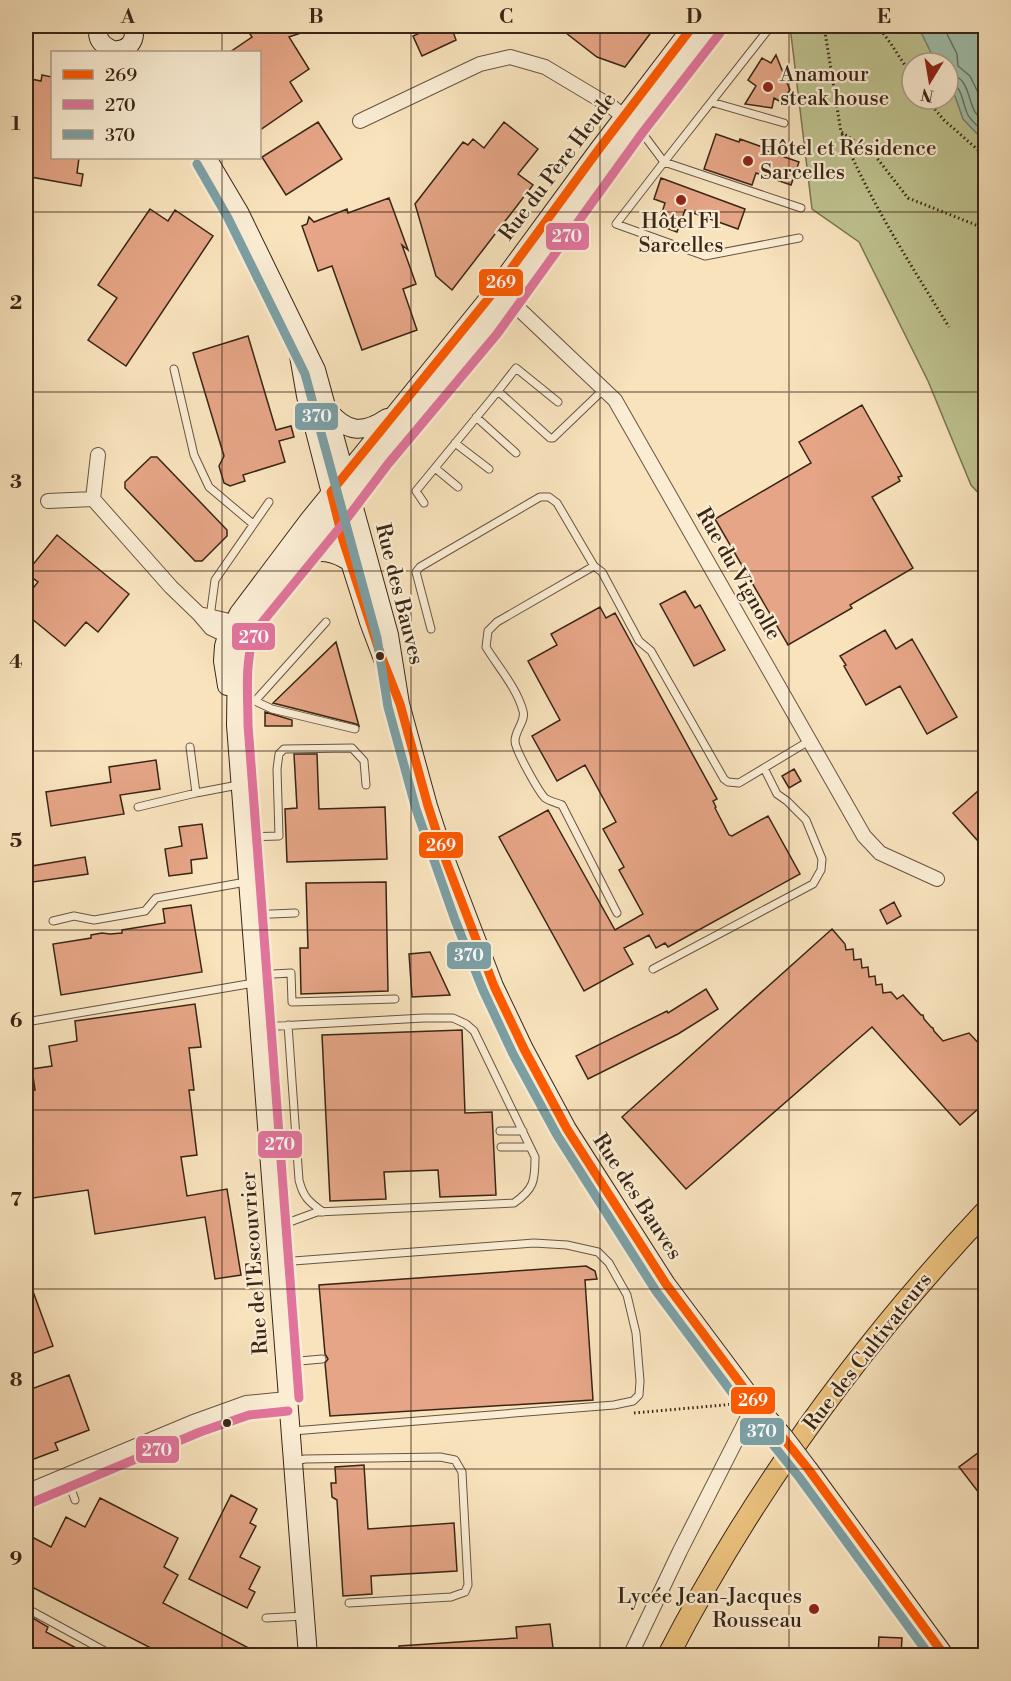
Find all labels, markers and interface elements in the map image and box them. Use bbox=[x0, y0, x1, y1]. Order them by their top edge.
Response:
text: A bbox=[120, 5, 136, 30]
text: B bbox=[308, 5, 324, 30]
text: C bbox=[499, 5, 513, 30]
text: D bbox=[686, 5, 702, 30]
text: E bbox=[877, 5, 891, 30]
legend bbox=[51, 51, 261, 159]
north arrow bbox=[900, 51, 960, 111]
place label: Anamour steak house bbox=[779, 62, 889, 112]
text: 269 bbox=[105, 64, 137, 87]
marker: Anamour steak house bbox=[761, 80, 775, 94]
text: N bbox=[919, 84, 935, 106]
street label: Rue du Père Heude bbox=[494, 88, 622, 246]
text: 270 bbox=[105, 94, 136, 117]
text: 1 bbox=[11, 112, 21, 137]
text: 370 bbox=[105, 124, 135, 147]
place label: Hôtel et Résidence Sarcelles bbox=[760, 136, 937, 186]
marker: Hôtel et Résidence Sarcelles bbox=[741, 154, 755, 168]
marker: Hôtel F1 Sarcelles bbox=[674, 193, 688, 207]
place label: Hôtel F1 Sarcelles bbox=[639, 209, 723, 259]
line badge: 270 bbox=[545, 222, 590, 251]
text: 270 bbox=[552, 227, 582, 247]
line badge: 269 bbox=[478, 268, 524, 297]
text: 269 bbox=[486, 273, 516, 293]
text: 2 bbox=[10, 291, 22, 316]
line badge: 370 bbox=[294, 402, 339, 431]
text: 370 bbox=[302, 407, 332, 427]
text: 3 bbox=[10, 470, 22, 495]
street label: Rue du Vignolle bbox=[690, 503, 786, 645]
street label: Rue des Bauves bbox=[369, 521, 429, 667]
line badge: 270 bbox=[231, 622, 276, 651]
text: 270 bbox=[239, 628, 269, 648]
text: 4 bbox=[9, 650, 23, 675]
unlabelled marker bbox=[374, 650, 386, 662]
text: 5 bbox=[10, 829, 22, 854]
line badge: 269 bbox=[418, 831, 464, 859]
text: 269 bbox=[426, 836, 456, 856]
line badge: 370 bbox=[446, 941, 492, 970]
text: 370 bbox=[454, 946, 484, 966]
text: 6 bbox=[10, 1009, 23, 1034]
street label: Rue des Bauves bbox=[587, 1129, 687, 1265]
line badge: 270 bbox=[257, 1130, 303, 1159]
text: 270 bbox=[265, 1135, 295, 1155]
street label: Rue de l'Escouvrier bbox=[236, 1170, 274, 1356]
text: 7 bbox=[10, 1188, 22, 1213]
street label: Rue des Cultivateurs bbox=[798, 1268, 938, 1436]
text: 8 bbox=[10, 1368, 23, 1393]
line badge: 269 bbox=[730, 1386, 776, 1415]
text: 269 bbox=[738, 1391, 768, 1411]
unlabelled marker bbox=[221, 1417, 233, 1429]
line badge: 370 bbox=[739, 1417, 785, 1446]
text: 370 bbox=[747, 1422, 777, 1442]
line badge: 270 bbox=[135, 1435, 180, 1464]
text: 270 bbox=[142, 1441, 172, 1461]
text: 9 bbox=[10, 1547, 22, 1572]
place label: Lycée Jean-Jacques Rousseau bbox=[617, 1584, 802, 1634]
marker: Lycée Jean-Jacques Rousseau bbox=[807, 1602, 821, 1616]

